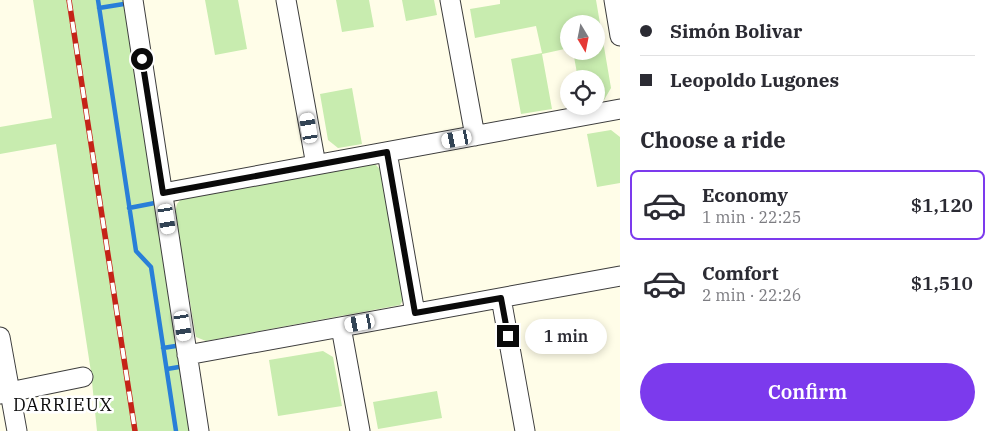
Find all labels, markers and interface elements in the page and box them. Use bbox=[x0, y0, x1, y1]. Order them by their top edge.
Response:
north arrow bbox=[560, 15, 605, 60]
map controls bbox=[560, 15, 605, 115]
text: Simón Bolivar bbox=[670, 19, 802, 43]
route start bbox=[131, 48, 153, 70]
text: Leopoldo Lugones bbox=[670, 68, 839, 92]
button: locate bbox=[560, 70, 605, 115]
car bbox=[299, 112, 318, 144]
text: Choose a ride bbox=[640, 125, 786, 154]
car bbox=[440, 129, 473, 149]
icon: car bbox=[642, 183, 687, 228]
text: Economy bbox=[702, 183, 788, 207]
text: $1,120 bbox=[911, 193, 973, 217]
car bbox=[157, 203, 176, 235]
text: 1 min · 22:25 bbox=[702, 207, 801, 227]
icon: car bbox=[642, 261, 687, 306]
text: Comfort bbox=[702, 261, 779, 285]
text: $1,510 bbox=[911, 271, 973, 295]
text: 2 min · 22:26 bbox=[702, 285, 801, 305]
car bbox=[173, 310, 192, 342]
car bbox=[343, 313, 376, 333]
callout: 1 min bbox=[526, 318, 608, 354]
route end bbox=[497, 325, 519, 347]
text: 1 min bbox=[544, 326, 588, 346]
button: Confirm bbox=[640, 363, 975, 421]
district label: DARRIEUX bbox=[13, 393, 113, 416]

